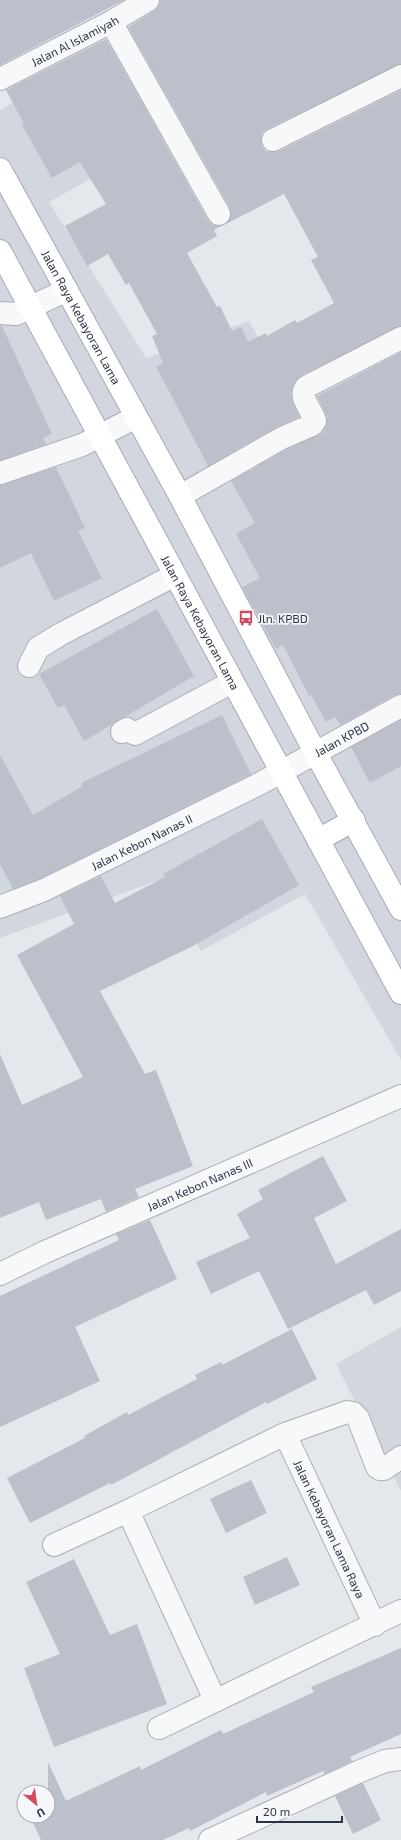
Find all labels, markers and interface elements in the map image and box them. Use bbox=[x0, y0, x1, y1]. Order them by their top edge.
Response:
street label: Jalan Al Islamiyah bbox=[29, 12, 121, 69]
street label: Jalan Raya Kebayoran Lama bbox=[39, 248, 124, 387]
street label: Jalan Raya Kebayoran Lama bbox=[159, 552, 243, 692]
bus stop icon: Jln. KPBD bbox=[237, 609, 255, 627]
place label: Jln. KPBD bbox=[258, 611, 308, 625]
street label: Jalan KPBD bbox=[312, 718, 371, 759]
street label: Jalan Kebon Nanas II bbox=[89, 811, 194, 873]
street label: Jalan Kebon Nanas III bbox=[145, 1155, 255, 1214]
street label: Jalan Kebayoran Lama Raya bbox=[291, 1458, 368, 1600]
north arrow bbox=[16, 1784, 56, 1824]
scale bar bbox=[257, 1798, 342, 1824]
text: 20 m bbox=[263, 1804, 290, 1818]
text: U bbox=[35, 1806, 48, 1821]

